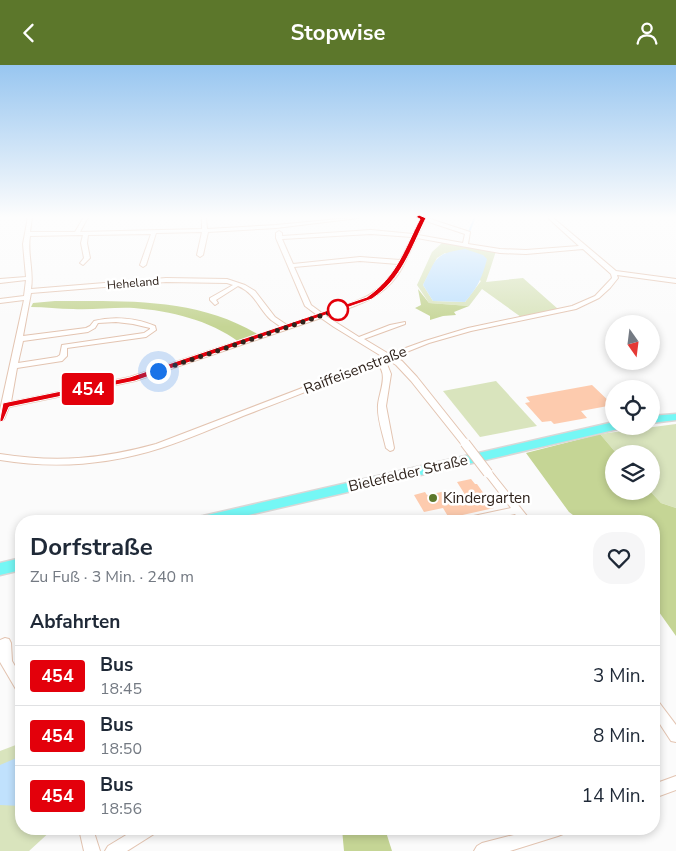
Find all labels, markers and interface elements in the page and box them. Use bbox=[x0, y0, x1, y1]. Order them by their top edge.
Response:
text: Stopwise bbox=[291, 18, 385, 48]
icon: back bbox=[15, 19, 43, 47]
icon: person bbox=[633, 19, 661, 47]
street label: Heheland bbox=[106, 273, 160, 293]
unlabelled marker bbox=[327, 299, 349, 321]
north arrow bbox=[605, 315, 660, 370]
map controls bbox=[605, 315, 660, 500]
street label: Raiffeisenstraße bbox=[301, 341, 409, 399]
your location bbox=[146, 359, 171, 384]
line badge: 454 bbox=[59, 373, 117, 405]
text: 454 bbox=[72, 377, 104, 401]
button: locate bbox=[605, 380, 660, 435]
button: layers bbox=[605, 445, 660, 500]
street label: Bielefelder Straße bbox=[346, 450, 470, 496]
place label: Kindergarten bbox=[443, 488, 531, 508]
marker: Kindergarten bbox=[427, 492, 439, 504]
text: Dorfstraße bbox=[30, 531, 153, 563]
button: heart bbox=[593, 532, 645, 584]
text: Zu Fuß · 3 Min. · 240 m bbox=[30, 566, 194, 588]
text: Abfahrten bbox=[30, 609, 120, 635]
text: Bus bbox=[100, 652, 133, 678]
text: 3 Min. bbox=[593, 663, 645, 689]
text: 454 bbox=[41, 664, 74, 688]
text: 18:45 bbox=[100, 678, 142, 700]
text: Bus bbox=[100, 712, 133, 738]
text: 8 Min. bbox=[593, 723, 645, 749]
text: 454 bbox=[41, 724, 74, 748]
text: 18:50 bbox=[100, 738, 142, 760]
text: Bus bbox=[100, 772, 133, 798]
text: 14 Min. bbox=[582, 783, 645, 809]
text: 454 bbox=[41, 784, 74, 808]
text: 18:56 bbox=[100, 798, 142, 820]

